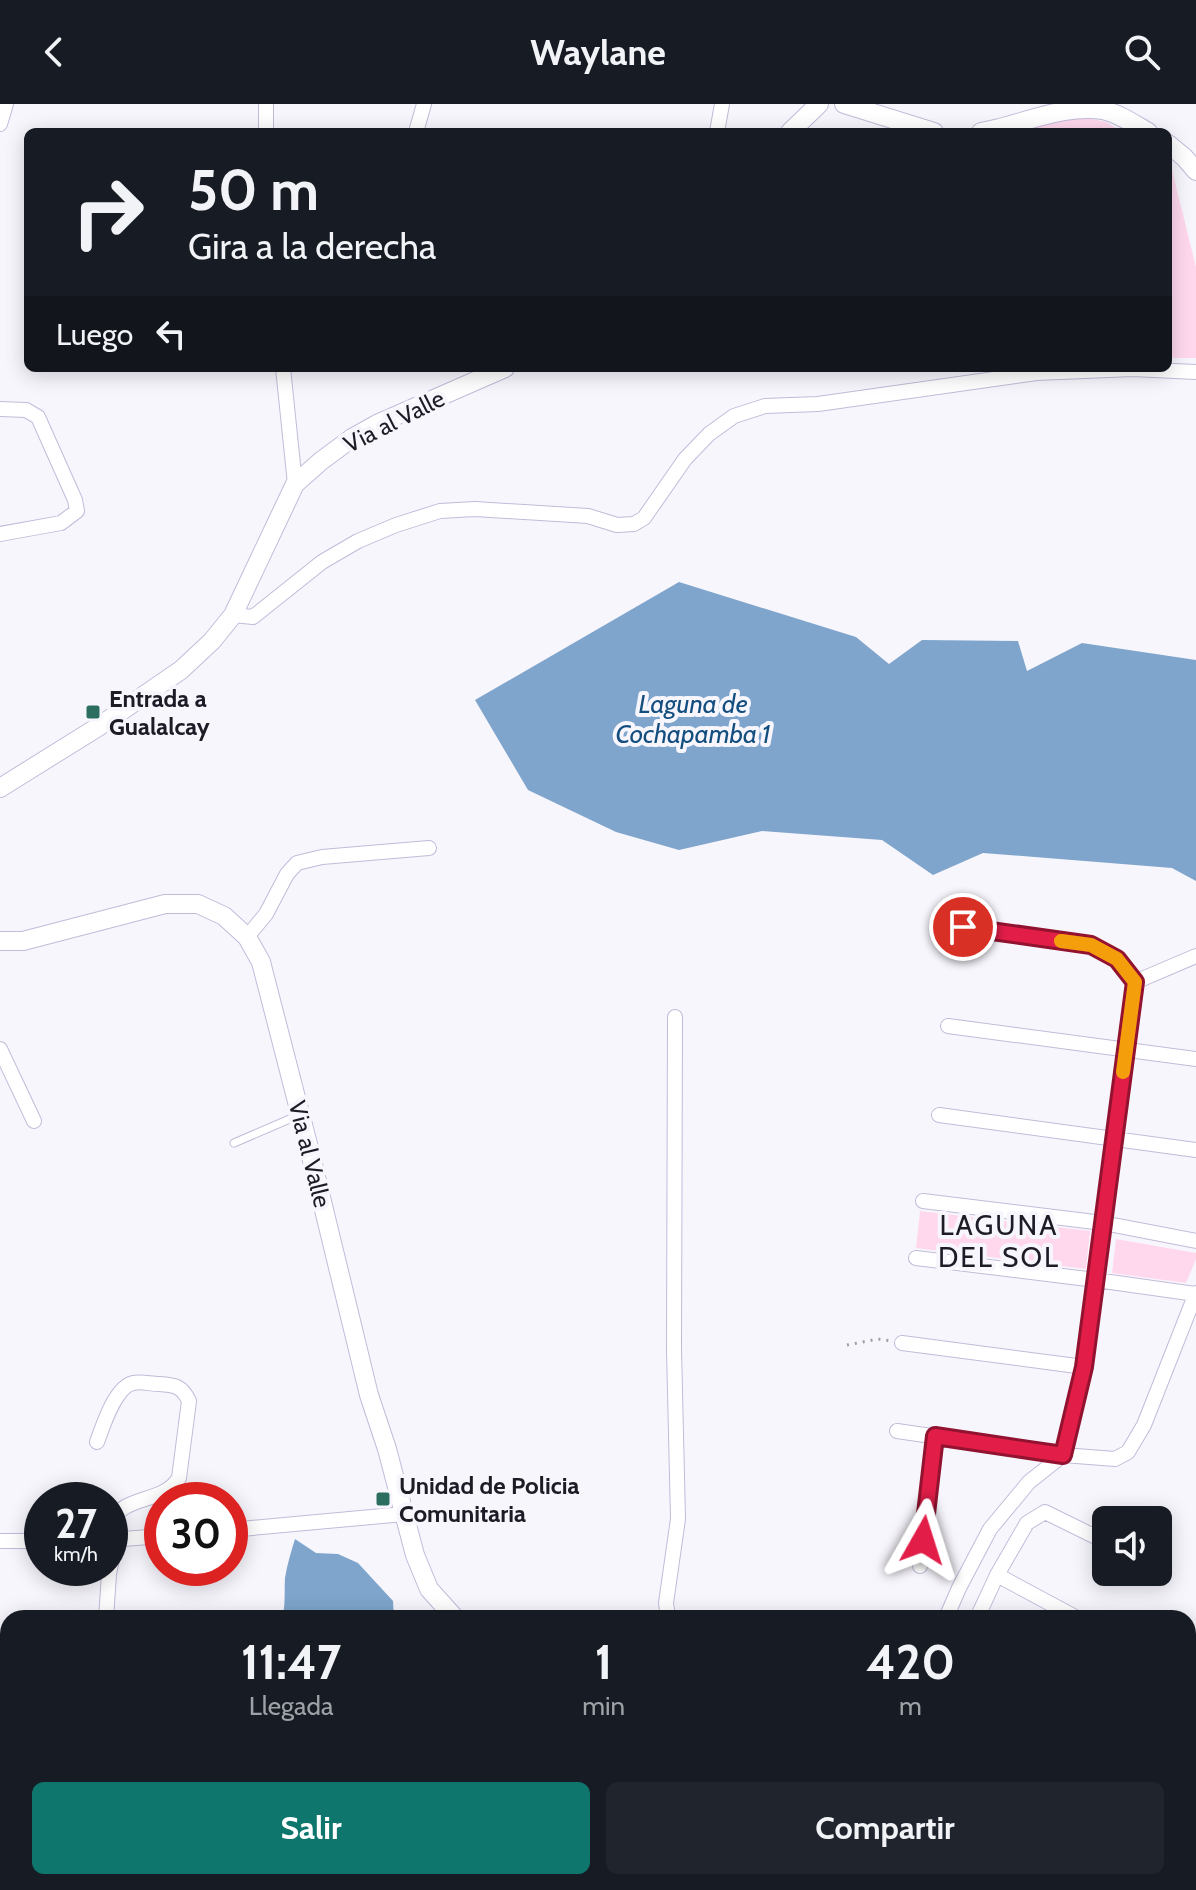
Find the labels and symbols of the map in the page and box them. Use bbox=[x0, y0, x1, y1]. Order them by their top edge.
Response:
street label: Via al Valle bbox=[339, 383, 449, 459]
place label: Entrada a Gualalcay bbox=[109, 684, 210, 741]
water label: Laguna de Cochapamba 1 bbox=[615, 688, 771, 750]
marker: Entrada a Gualalcay bbox=[84, 703, 102, 721]
pin bbox=[929, 893, 997, 961]
street label: Via al Valle bbox=[283, 1098, 337, 1210]
district label: LAGUNA DEL SOL bbox=[938, 1208, 1060, 1274]
place label: Unidad de Policia Comunitaria bbox=[399, 1471, 580, 1528]
speed limit sign: 30 bbox=[144, 1482, 248, 1586]
marker: Unidad de Policia Comunitaria bbox=[374, 1490, 392, 1508]
position arrow bbox=[881, 1498, 965, 1582]

